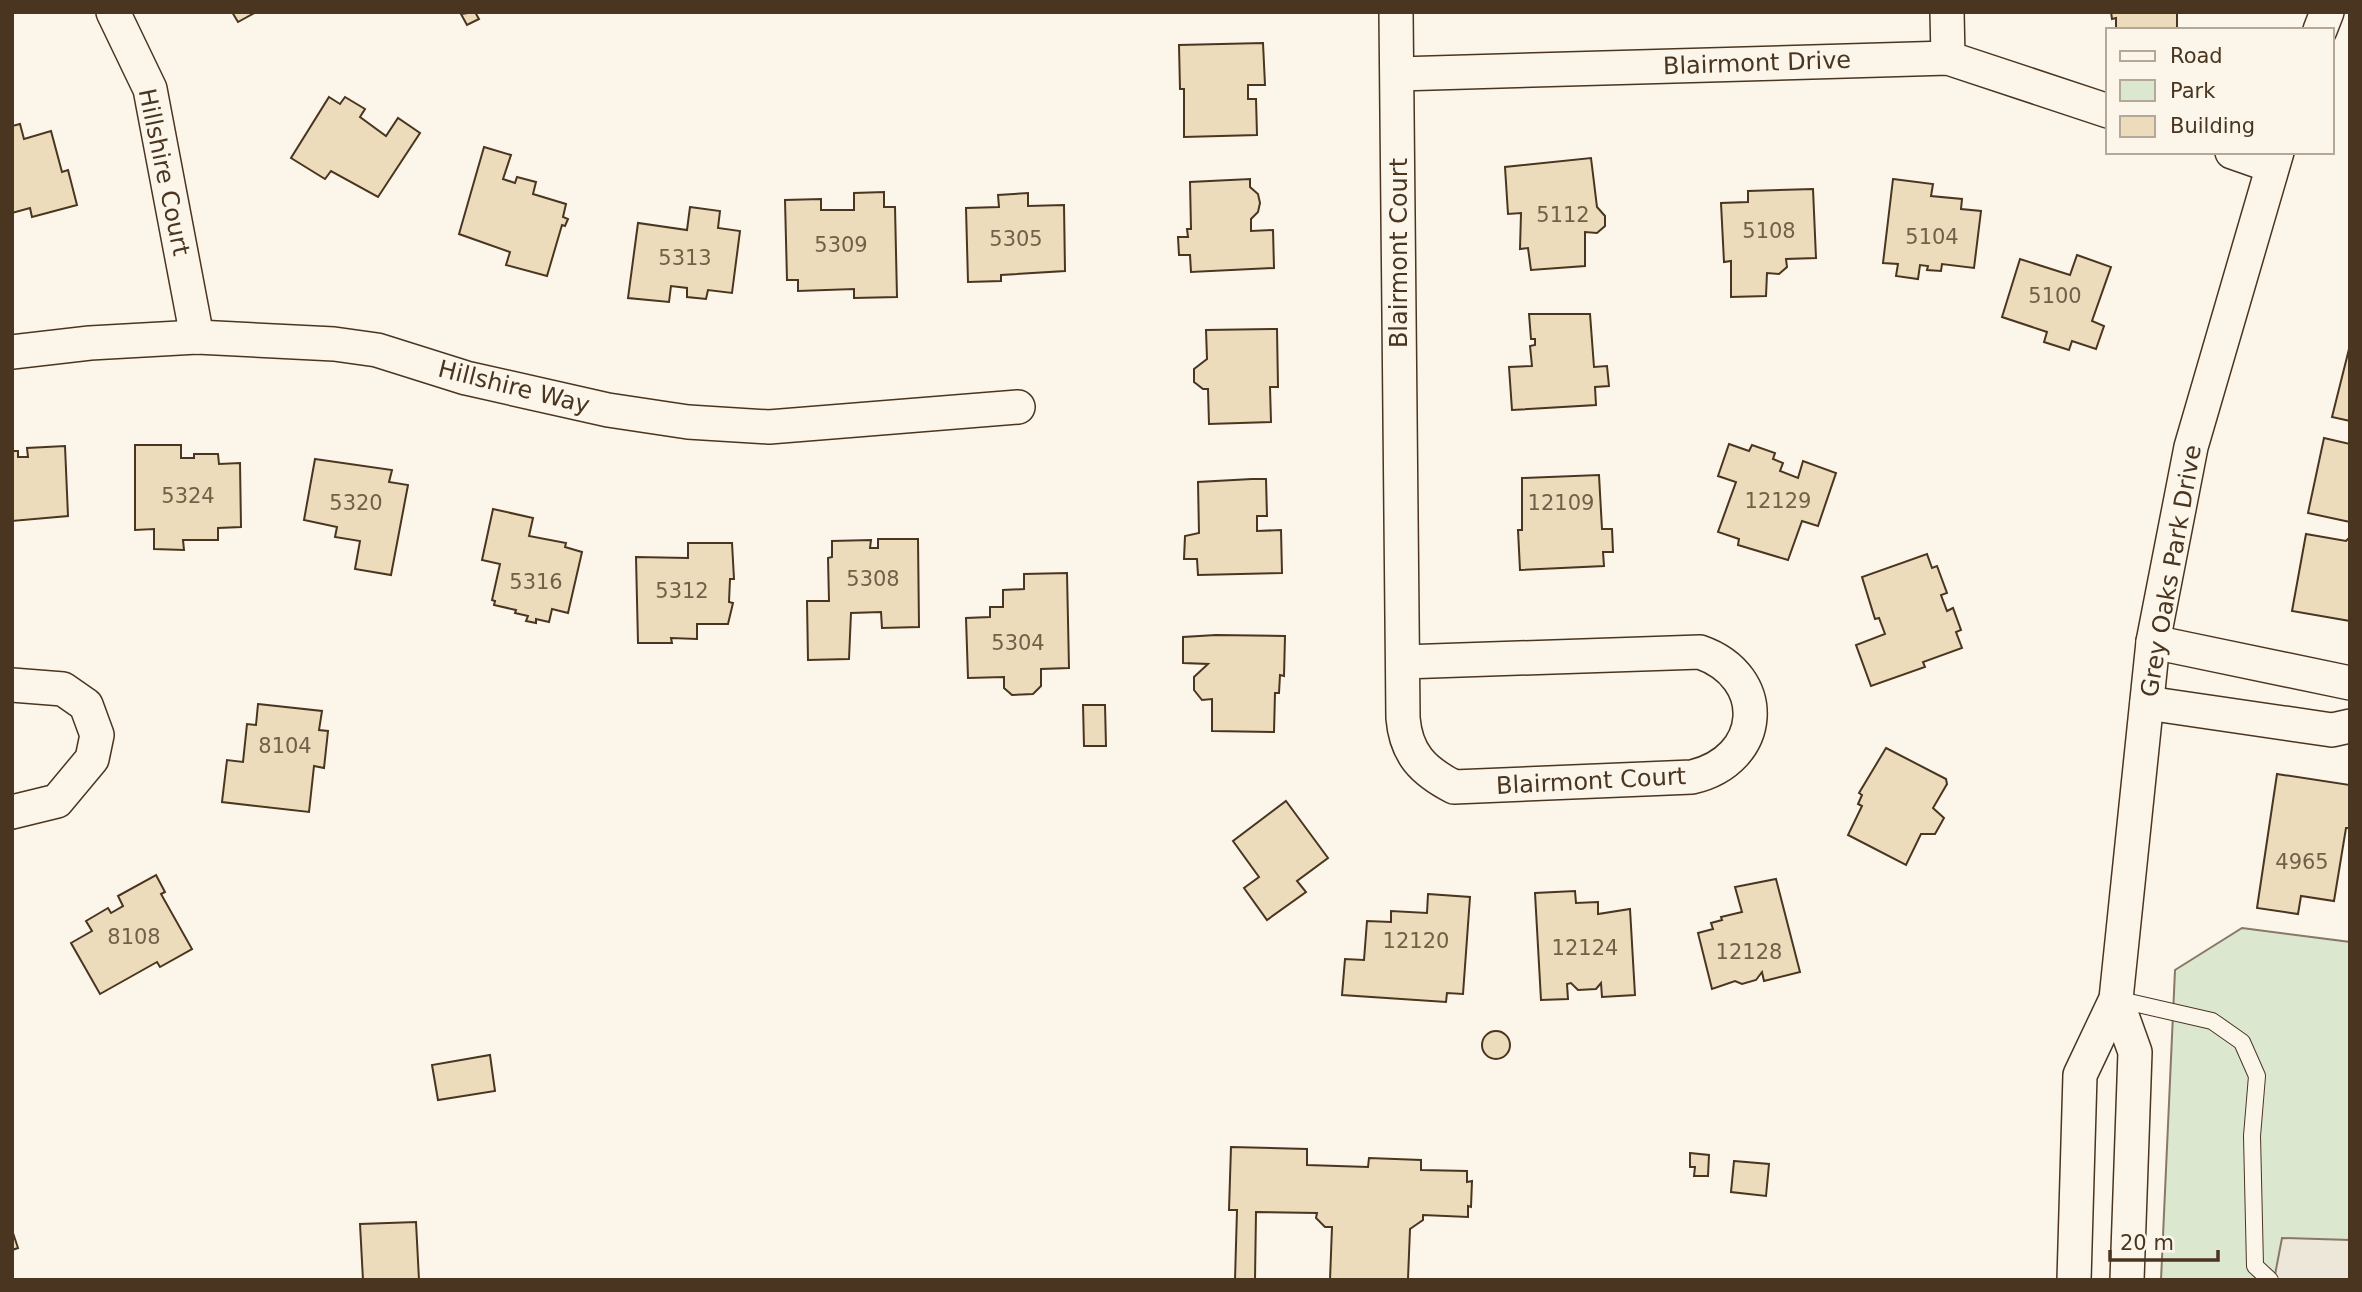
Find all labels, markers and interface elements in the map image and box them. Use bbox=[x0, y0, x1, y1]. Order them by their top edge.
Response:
legend bbox=[2106, 28, 2334, 154]
text: Road bbox=[2170, 44, 2223, 68]
street label: Blairmont Drive bbox=[1662, 46, 1852, 80]
text: Park bbox=[2170, 79, 2216, 103]
street label: Hillshire Court bbox=[133, 86, 195, 258]
text: Building bbox=[2170, 114, 2255, 138]
street label: Blairmont Court bbox=[1385, 158, 1413, 348]
house number: 5112 bbox=[1536, 203, 1590, 227]
house number: 5108 bbox=[1742, 219, 1796, 243]
house number: 5104 bbox=[1905, 225, 1959, 249]
house number: 5305 bbox=[989, 227, 1043, 251]
house number: 5309 bbox=[814, 233, 868, 257]
house number: 5313 bbox=[658, 246, 712, 270]
house number: 5100 bbox=[2028, 284, 2082, 308]
street label: Hillshire Way bbox=[435, 355, 593, 419]
street label: Grey Oaks Park Drive bbox=[2135, 443, 2207, 699]
house number: 5324 bbox=[161, 484, 215, 508]
house number: 12129 bbox=[1745, 489, 1811, 513]
house number: 5320 bbox=[329, 491, 383, 515]
house number: 12109 bbox=[1528, 491, 1594, 515]
house number: 5308 bbox=[846, 567, 900, 591]
house number: 5316 bbox=[509, 570, 563, 594]
house number: 5312 bbox=[655, 579, 709, 603]
house number: 5304 bbox=[991, 631, 1045, 655]
house number: 8104 bbox=[258, 734, 312, 758]
street label: Blairmont Court bbox=[1495, 762, 1687, 800]
house number: 4965 bbox=[2275, 850, 2329, 874]
house number: 8108 bbox=[107, 925, 161, 949]
house number: 12120 bbox=[1383, 929, 1449, 953]
house number: 12124 bbox=[1552, 936, 1618, 960]
house number: 12128 bbox=[1716, 940, 1782, 964]
scale bar bbox=[2110, 1218, 2218, 1262]
text: 20 m bbox=[2120, 1231, 2174, 1255]

